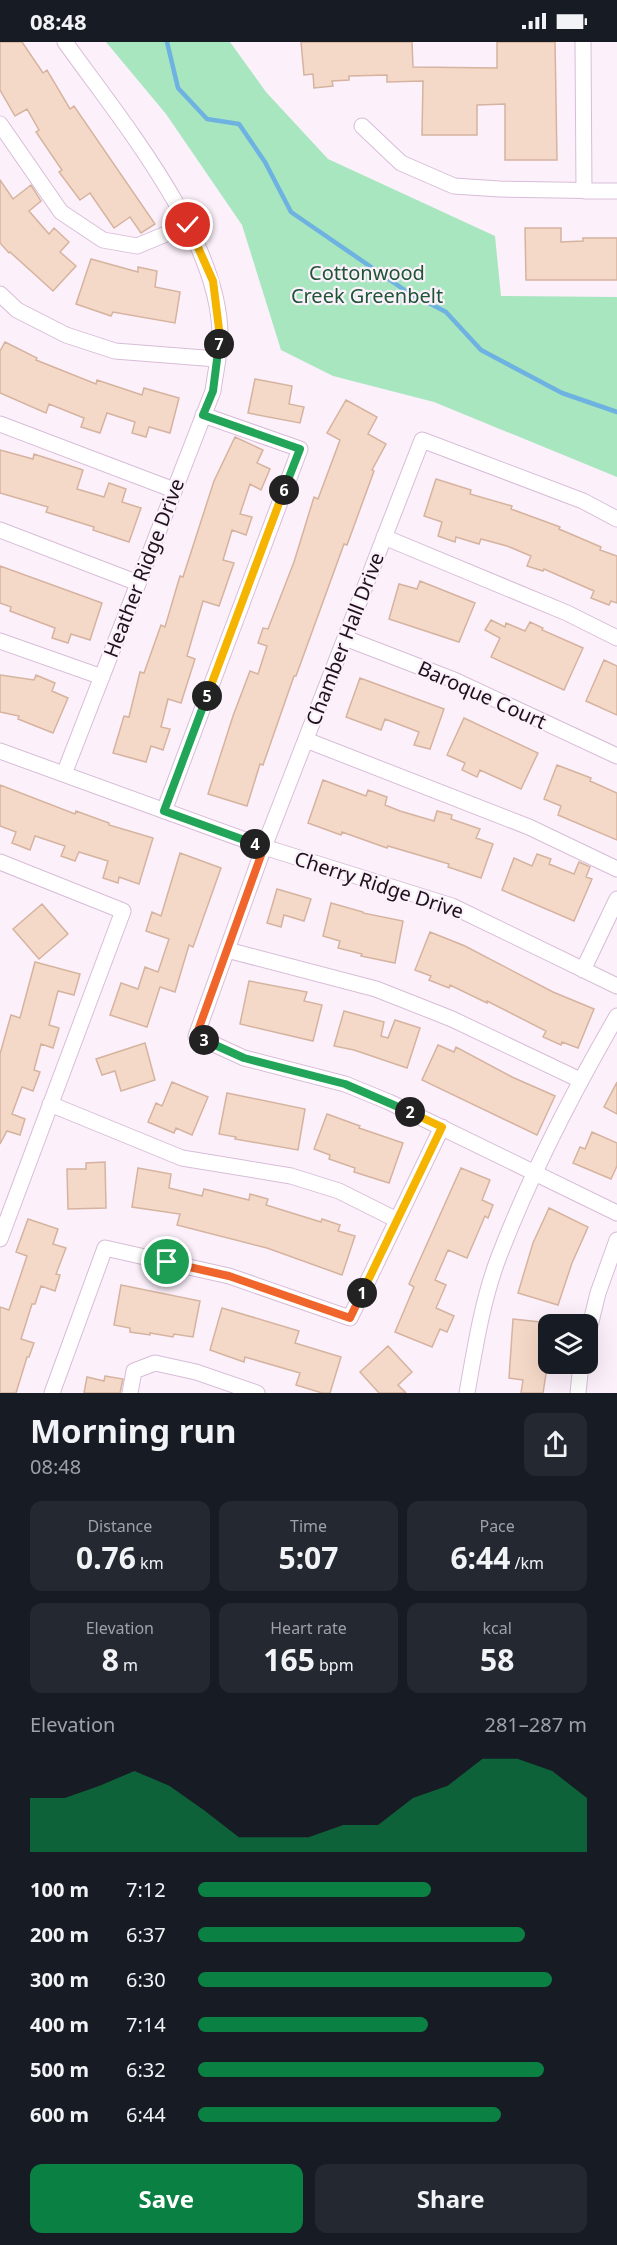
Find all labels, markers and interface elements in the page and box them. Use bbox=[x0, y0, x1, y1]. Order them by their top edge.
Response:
text: 08:48 bbox=[30, 6, 87, 36]
pin bbox=[162, 199, 213, 250]
icon: check bbox=[171, 208, 204, 241]
park label: Cottonwood Creek Greenbelt bbox=[291, 259, 443, 309]
pin: 7 bbox=[204, 329, 234, 359]
text: 7 bbox=[214, 333, 224, 355]
street label: Heather Ridge Drive bbox=[97, 474, 190, 661]
pin: 6 bbox=[269, 475, 299, 505]
text: 6 bbox=[279, 479, 289, 501]
street label: Chamber Hall Drive bbox=[299, 549, 390, 729]
street label: Baroque Court bbox=[414, 654, 551, 735]
pin: 5 bbox=[192, 681, 222, 711]
text: 5 bbox=[202, 685, 212, 707]
pin: 4 bbox=[240, 829, 270, 859]
text: 4 bbox=[250, 833, 260, 855]
street label: Cherry Ridge Drive bbox=[291, 844, 467, 925]
pin: 3 bbox=[189, 1025, 219, 1055]
text: 3 bbox=[199, 1029, 209, 1051]
pin: 2 bbox=[395, 1097, 425, 1127]
text: 2 bbox=[405, 1101, 415, 1123]
pin bbox=[141, 1236, 192, 1287]
icon: arrive bbox=[150, 1245, 183, 1278]
pin: 1 bbox=[347, 1278, 377, 1308]
text: 1 bbox=[357, 1282, 367, 1304]
map controls bbox=[538, 1314, 598, 1374]
button: layers bbox=[538, 1314, 598, 1374]
text: Morning run bbox=[30, 1408, 236, 1453]
button: share bbox=[524, 1413, 587, 1476]
text: 08:48 bbox=[30, 1453, 81, 1480]
text: Distance bbox=[87, 1515, 152, 1537]
text: Time bbox=[290, 1515, 327, 1537]
text: Pace bbox=[479, 1515, 515, 1537]
text: 0.76 bbox=[76, 1537, 136, 1578]
text: 5:07 bbox=[279, 1537, 338, 1578]
text: 6:44 bbox=[450, 1537, 510, 1578]
text: km bbox=[136, 1552, 164, 1574]
text: /km bbox=[510, 1552, 544, 1574]
text: Elevation bbox=[86, 1617, 154, 1639]
text: Heart rate bbox=[270, 1617, 347, 1639]
text: kcal bbox=[483, 1617, 512, 1639]
text: 8 bbox=[102, 1639, 119, 1680]
text: 165 bbox=[263, 1639, 315, 1680]
text: 58 bbox=[480, 1639, 514, 1680]
text: m bbox=[119, 1654, 138, 1676]
text: bpm bbox=[315, 1654, 354, 1676]
text: Elevation bbox=[30, 1711, 115, 1738]
text: 281–287 m bbox=[484, 1711, 587, 1738]
text: 100 m bbox=[30, 1876, 89, 1903]
text: 7:12 bbox=[126, 1876, 166, 1903]
text: 200 m bbox=[30, 1921, 89, 1948]
text: 6:37 bbox=[126, 1921, 166, 1948]
text: 300 m bbox=[30, 1966, 89, 1993]
text: 6:30 bbox=[126, 1966, 166, 1993]
text: 400 m bbox=[30, 2011, 89, 2038]
text: 7:14 bbox=[126, 2011, 166, 2038]
text: 500 m bbox=[30, 2056, 89, 2083]
text: 6:32 bbox=[126, 2056, 166, 2083]
text: 600 m bbox=[30, 2101, 89, 2128]
text: 6:44 bbox=[126, 2101, 166, 2128]
button: Save bbox=[30, 2164, 303, 2233]
button: Share bbox=[315, 2164, 587, 2233]

